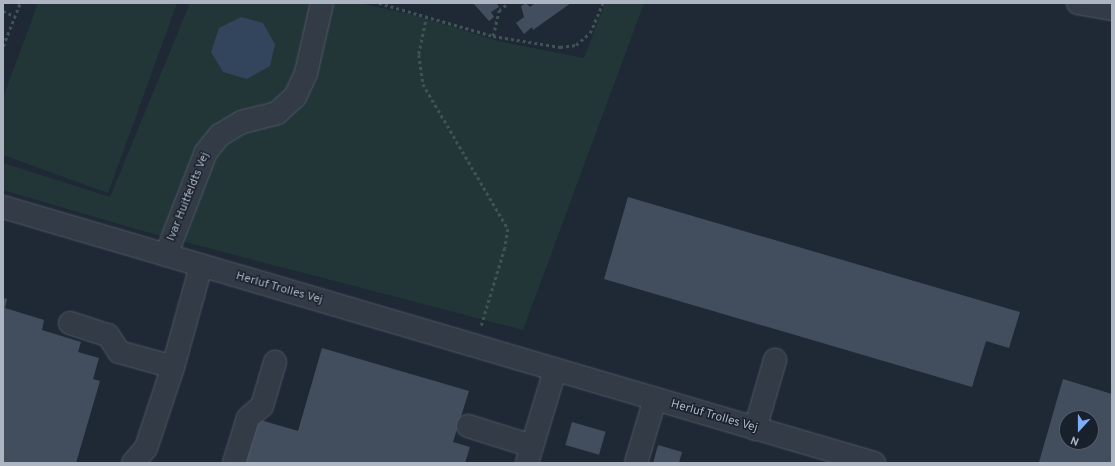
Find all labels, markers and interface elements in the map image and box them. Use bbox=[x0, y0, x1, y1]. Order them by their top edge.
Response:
street label: Ivar Huitfeldts Vej bbox=[165, 150, 213, 244]
street label: Herluf Trolles Vej bbox=[233, 270, 325, 308]
street label: Herluf Trolles Vej bbox=[668, 398, 760, 436]
north arrow bbox=[1059, 410, 1099, 450]
text: N bbox=[1069, 432, 1081, 448]

